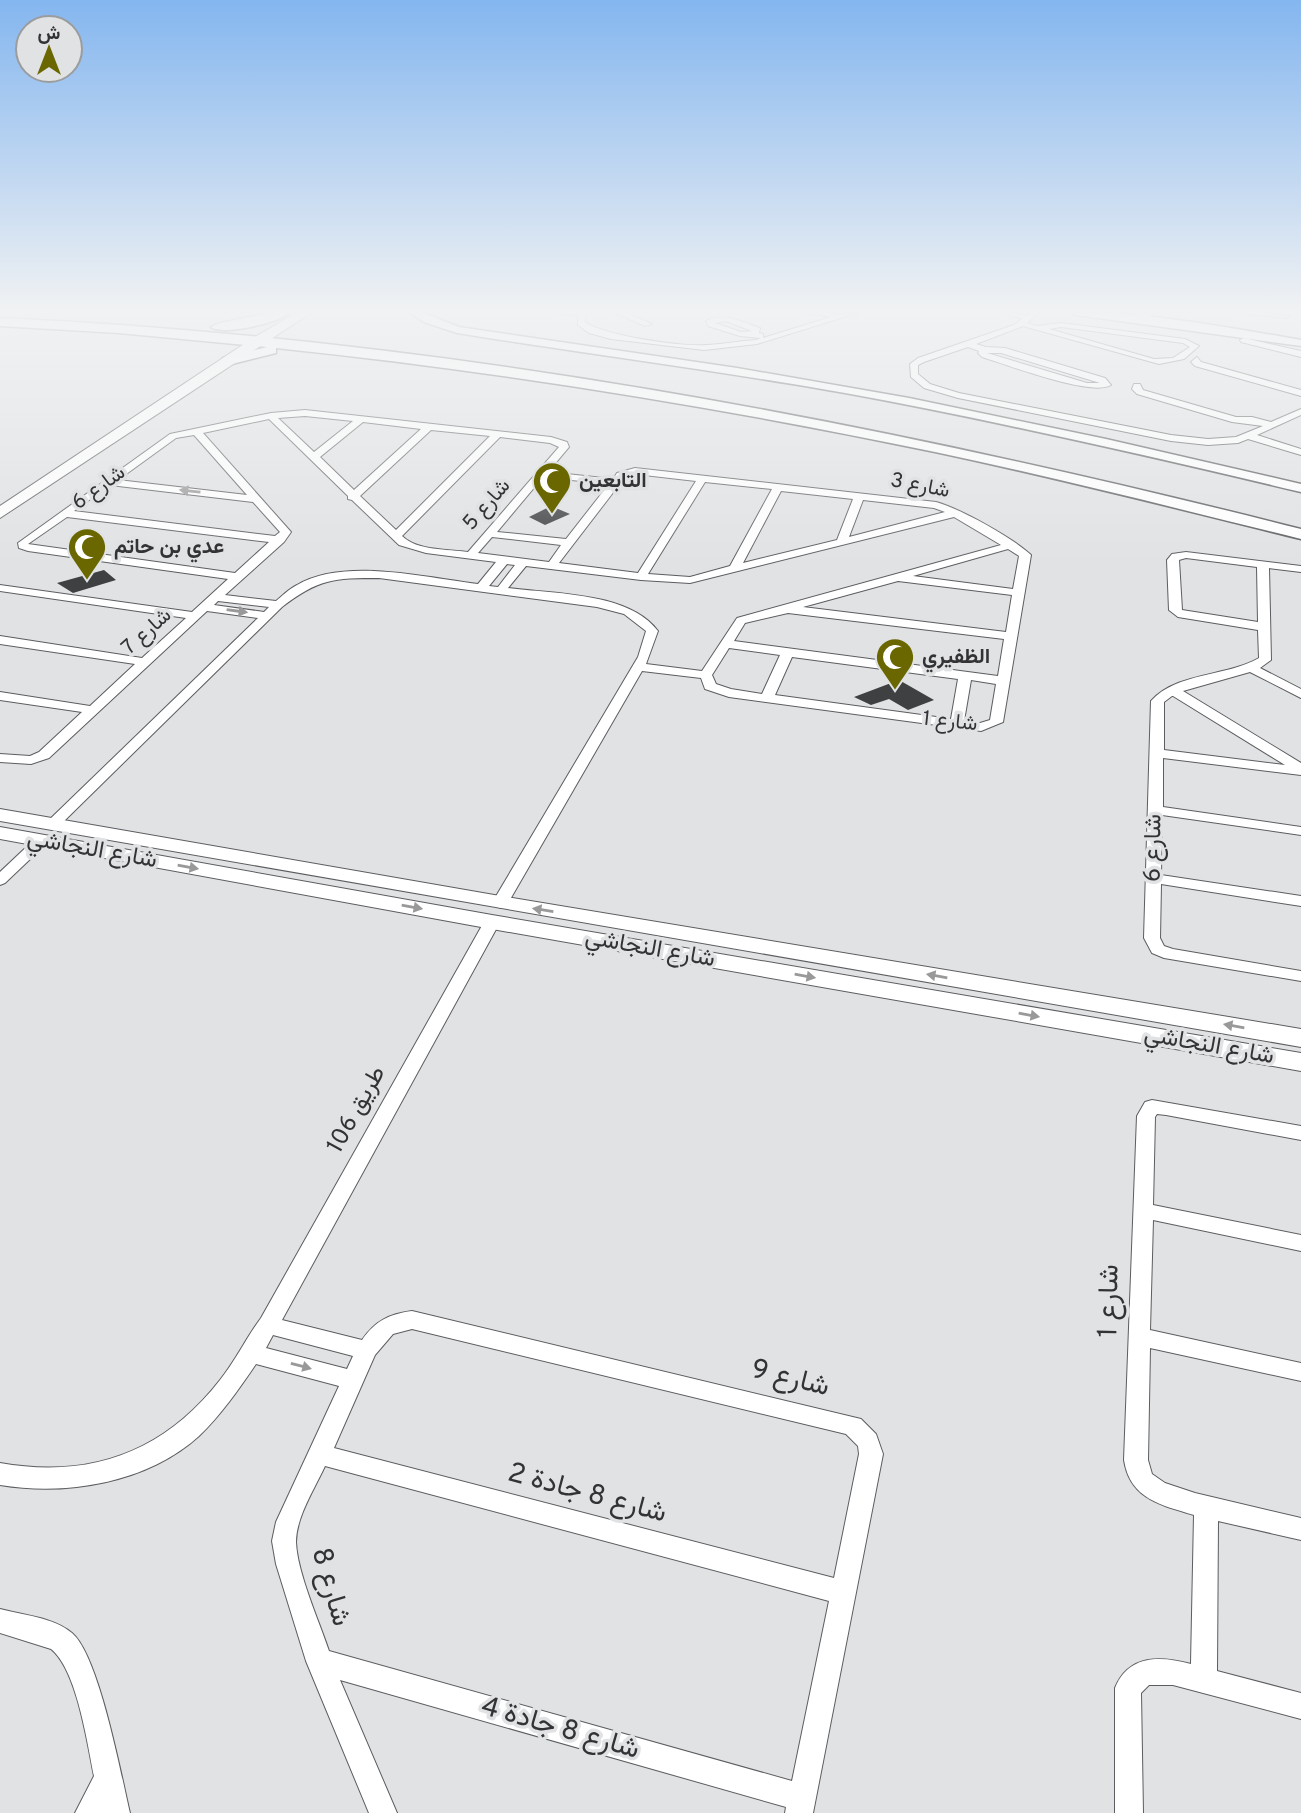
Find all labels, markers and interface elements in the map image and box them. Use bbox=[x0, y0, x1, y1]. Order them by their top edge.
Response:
north arrow bbox=[14, 14, 84, 84]
text: ش bbox=[38, 22, 61, 46]
street label: شارع 6 bbox=[67, 460, 131, 516]
mosque icon: التابعين bbox=[531, 460, 573, 515]
street label: شارع 3 bbox=[888, 467, 952, 505]
place label: التابعين bbox=[579, 468, 647, 495]
street label: شارع 5 bbox=[457, 473, 517, 537]
one-way arrow bbox=[179, 485, 201, 496]
mosque icon: عدي بن حاتم bbox=[66, 526, 108, 581]
place label: عدي بن حاتم bbox=[114, 534, 224, 563]
street label: شارع 7 bbox=[116, 603, 178, 661]
one-way arrow bbox=[226, 606, 248, 617]
mosque icon: الظفيري bbox=[874, 636, 916, 691]
place label: الظفيري bbox=[922, 644, 990, 673]
street label: شارع 1 bbox=[921, 706, 979, 738]
street label: شارع 6 bbox=[1138, 814, 1170, 882]
street label: شارع النجاشي bbox=[24, 824, 159, 878]
one-way arrow bbox=[177, 862, 199, 873]
one-way arrow bbox=[401, 902, 423, 913]
one-way arrow bbox=[532, 904, 554, 915]
street label: شارع النجاشي bbox=[582, 923, 717, 977]
one-way arrow bbox=[926, 970, 948, 981]
one-way arrow bbox=[794, 971, 816, 982]
one-way arrow bbox=[1018, 1010, 1040, 1021]
street label: شارع النجاشي bbox=[1141, 1020, 1276, 1074]
one-way arrow bbox=[1223, 1020, 1245, 1031]
street label: طريق 106 bbox=[321, 1061, 393, 1159]
street label: شارع 1 bbox=[1091, 1264, 1129, 1338]
street label: شارع 9 bbox=[747, 1352, 833, 1406]
one-way arrow bbox=[291, 1362, 312, 1372]
street label: شارع 8 جادة 2 bbox=[504, 1456, 670, 1532]
street label: شارع 8 bbox=[302, 1544, 358, 1630]
street label: شارع 8 جادة 4 bbox=[477, 1689, 643, 1769]

